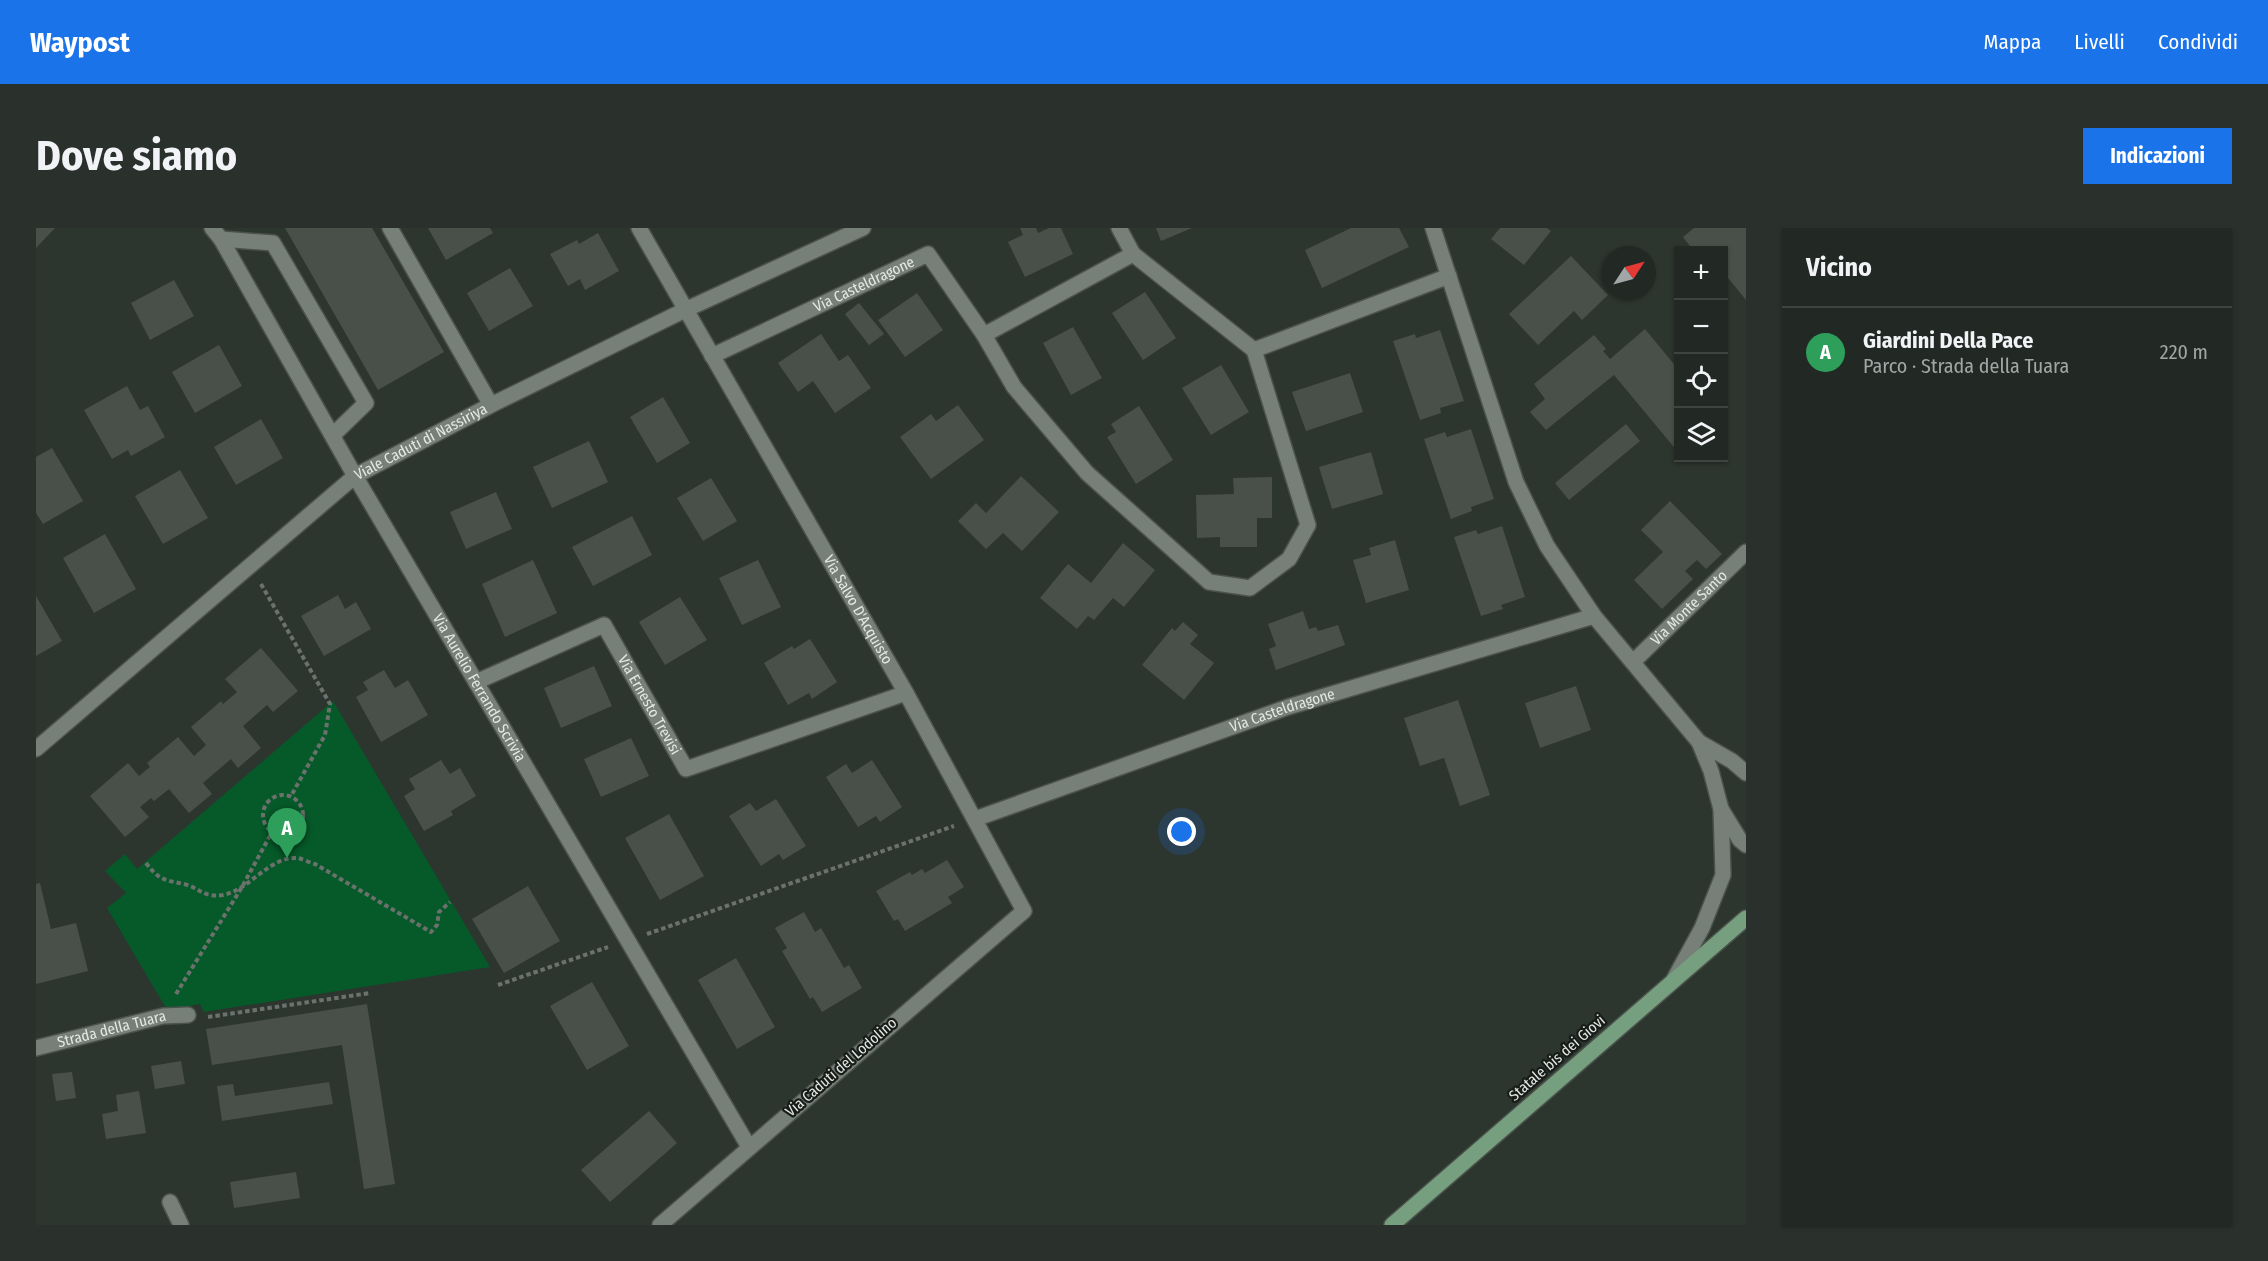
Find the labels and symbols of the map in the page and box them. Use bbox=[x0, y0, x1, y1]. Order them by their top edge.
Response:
north arrow bbox=[1602, 246, 1656, 300]
street label: Via Casteldragone bbox=[811, 253, 917, 316]
street label: Viale Caduti di Nassiriya bbox=[351, 400, 490, 484]
street label: Via Salvo D'Acquisto bbox=[820, 552, 897, 667]
street label: Via Monte Santo bbox=[1647, 566, 1731, 649]
street label: Via Aurelio Ferrando Scrivia bbox=[429, 611, 530, 765]
street label: Via Ernesto Trevisi bbox=[614, 652, 685, 758]
street label: Via Casteldragone bbox=[1227, 685, 1337, 736]
pin: A bbox=[268, 808, 306, 858]
your location bbox=[1167, 817, 1196, 846]
street label: Strada della Tuara bbox=[55, 1007, 168, 1051]
street label: Statale bis dei Giovi bbox=[1505, 1011, 1609, 1105]
street label: Via Caduti del Lodolino bbox=[782, 1014, 901, 1120]

